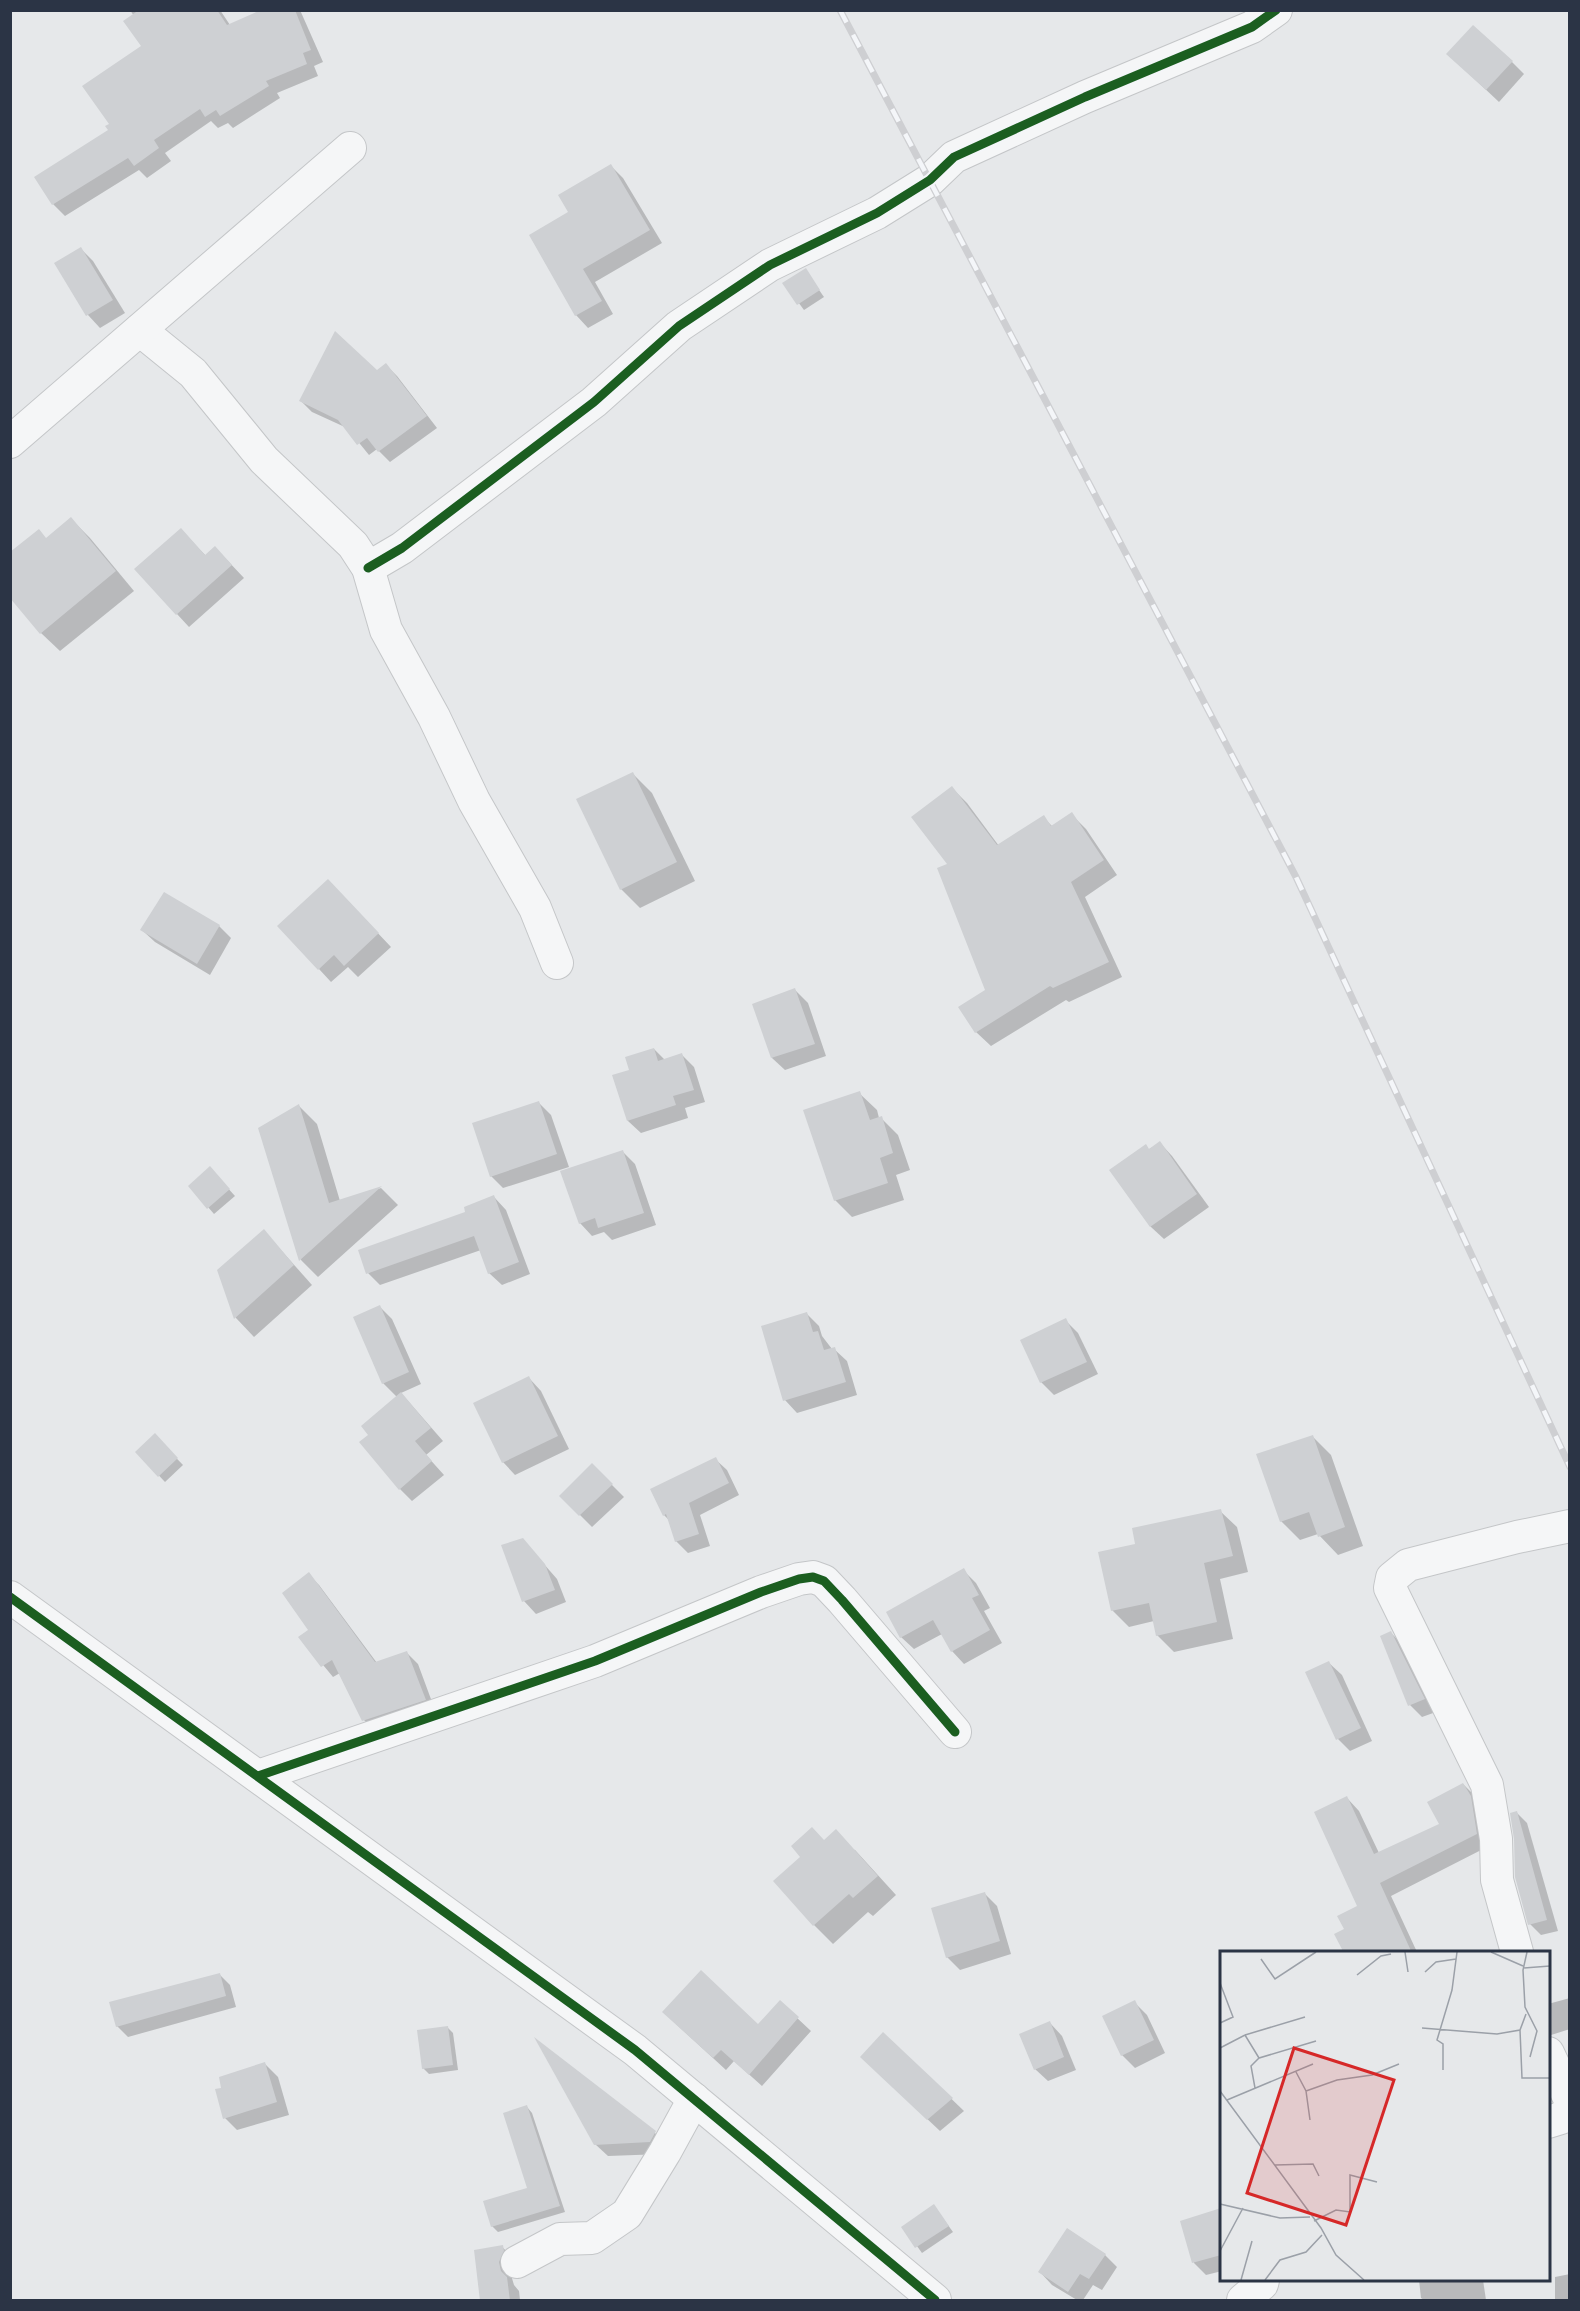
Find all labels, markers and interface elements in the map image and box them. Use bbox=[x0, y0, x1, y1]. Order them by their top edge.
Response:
inset map bbox=[1220, 1951, 1550, 2281]

